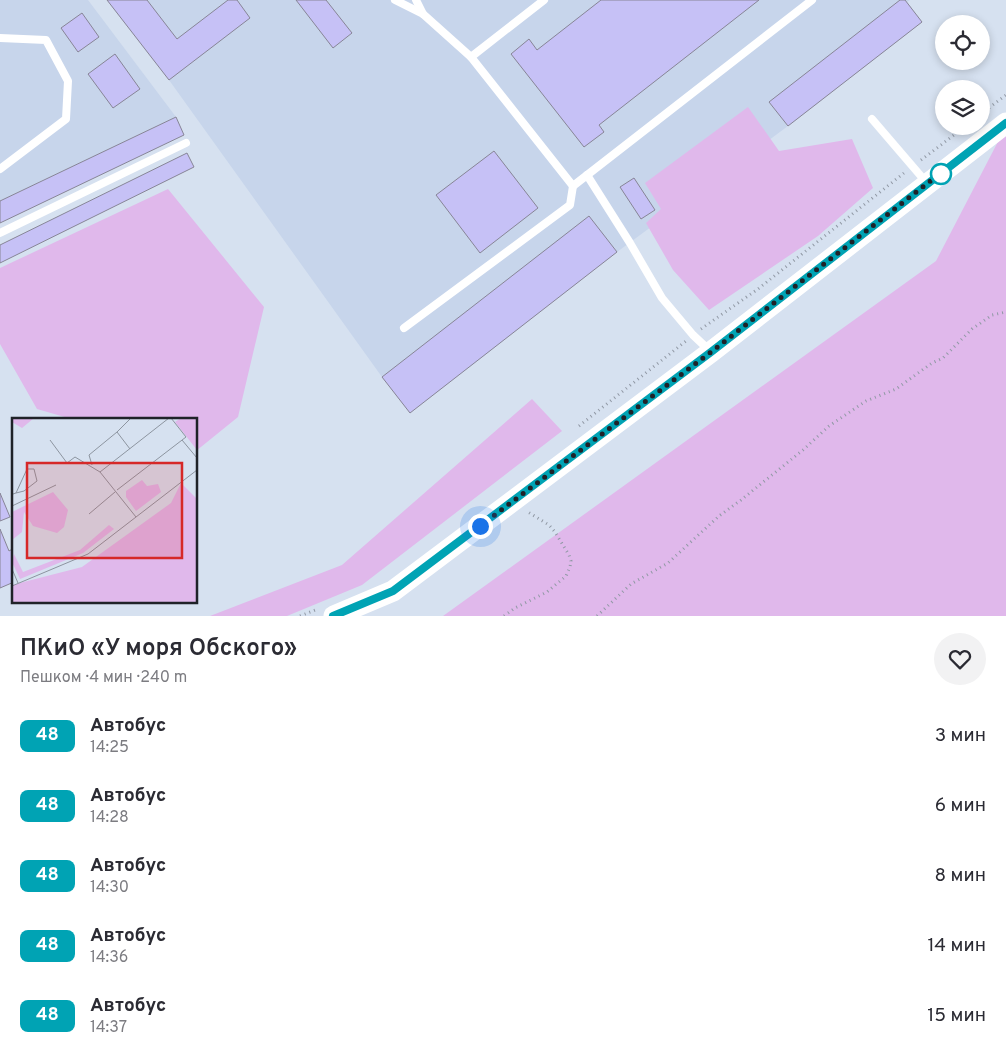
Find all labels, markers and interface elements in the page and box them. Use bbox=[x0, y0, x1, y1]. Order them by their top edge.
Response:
map controls bbox=[935, 15, 990, 135]
button: locate bbox=[935, 15, 990, 70]
button: layers bbox=[935, 80, 990, 135]
unlabelled marker bbox=[930, 163, 952, 185]
inset map bbox=[12, 418, 198, 604]
your location bbox=[468, 514, 493, 539]
button: heart bbox=[934, 633, 986, 685]
text: ПКиО «У моря Обского» bbox=[20, 634, 297, 664]
text: Пешком · 4 мин · 240 m bbox=[20, 668, 187, 688]
text: Автобус bbox=[90, 714, 166, 738]
text: 48 bbox=[36, 724, 59, 747]
text: 3 мин bbox=[935, 724, 986, 748]
text: 14:25 bbox=[90, 738, 129, 758]
text: Автобус bbox=[90, 784, 166, 808]
text: 48 bbox=[36, 794, 59, 817]
text: 6 мин bbox=[935, 794, 986, 818]
text: 14:28 bbox=[90, 808, 129, 828]
text: Автобус bbox=[90, 854, 166, 878]
text: 48 bbox=[36, 864, 59, 887]
text: 8 мин bbox=[934, 864, 986, 888]
text: 14:30 bbox=[90, 878, 129, 898]
text: Автобус bbox=[90, 924, 166, 948]
text: 48 bbox=[36, 934, 59, 957]
text: 14 мин bbox=[928, 934, 986, 958]
text: 14:36 bbox=[90, 948, 128, 968]
text: Автобус bbox=[90, 994, 166, 1018]
text: 48 bbox=[36, 1004, 59, 1027]
text: 15 мин bbox=[927, 1004, 986, 1028]
text: 14:37 bbox=[90, 1018, 127, 1038]

